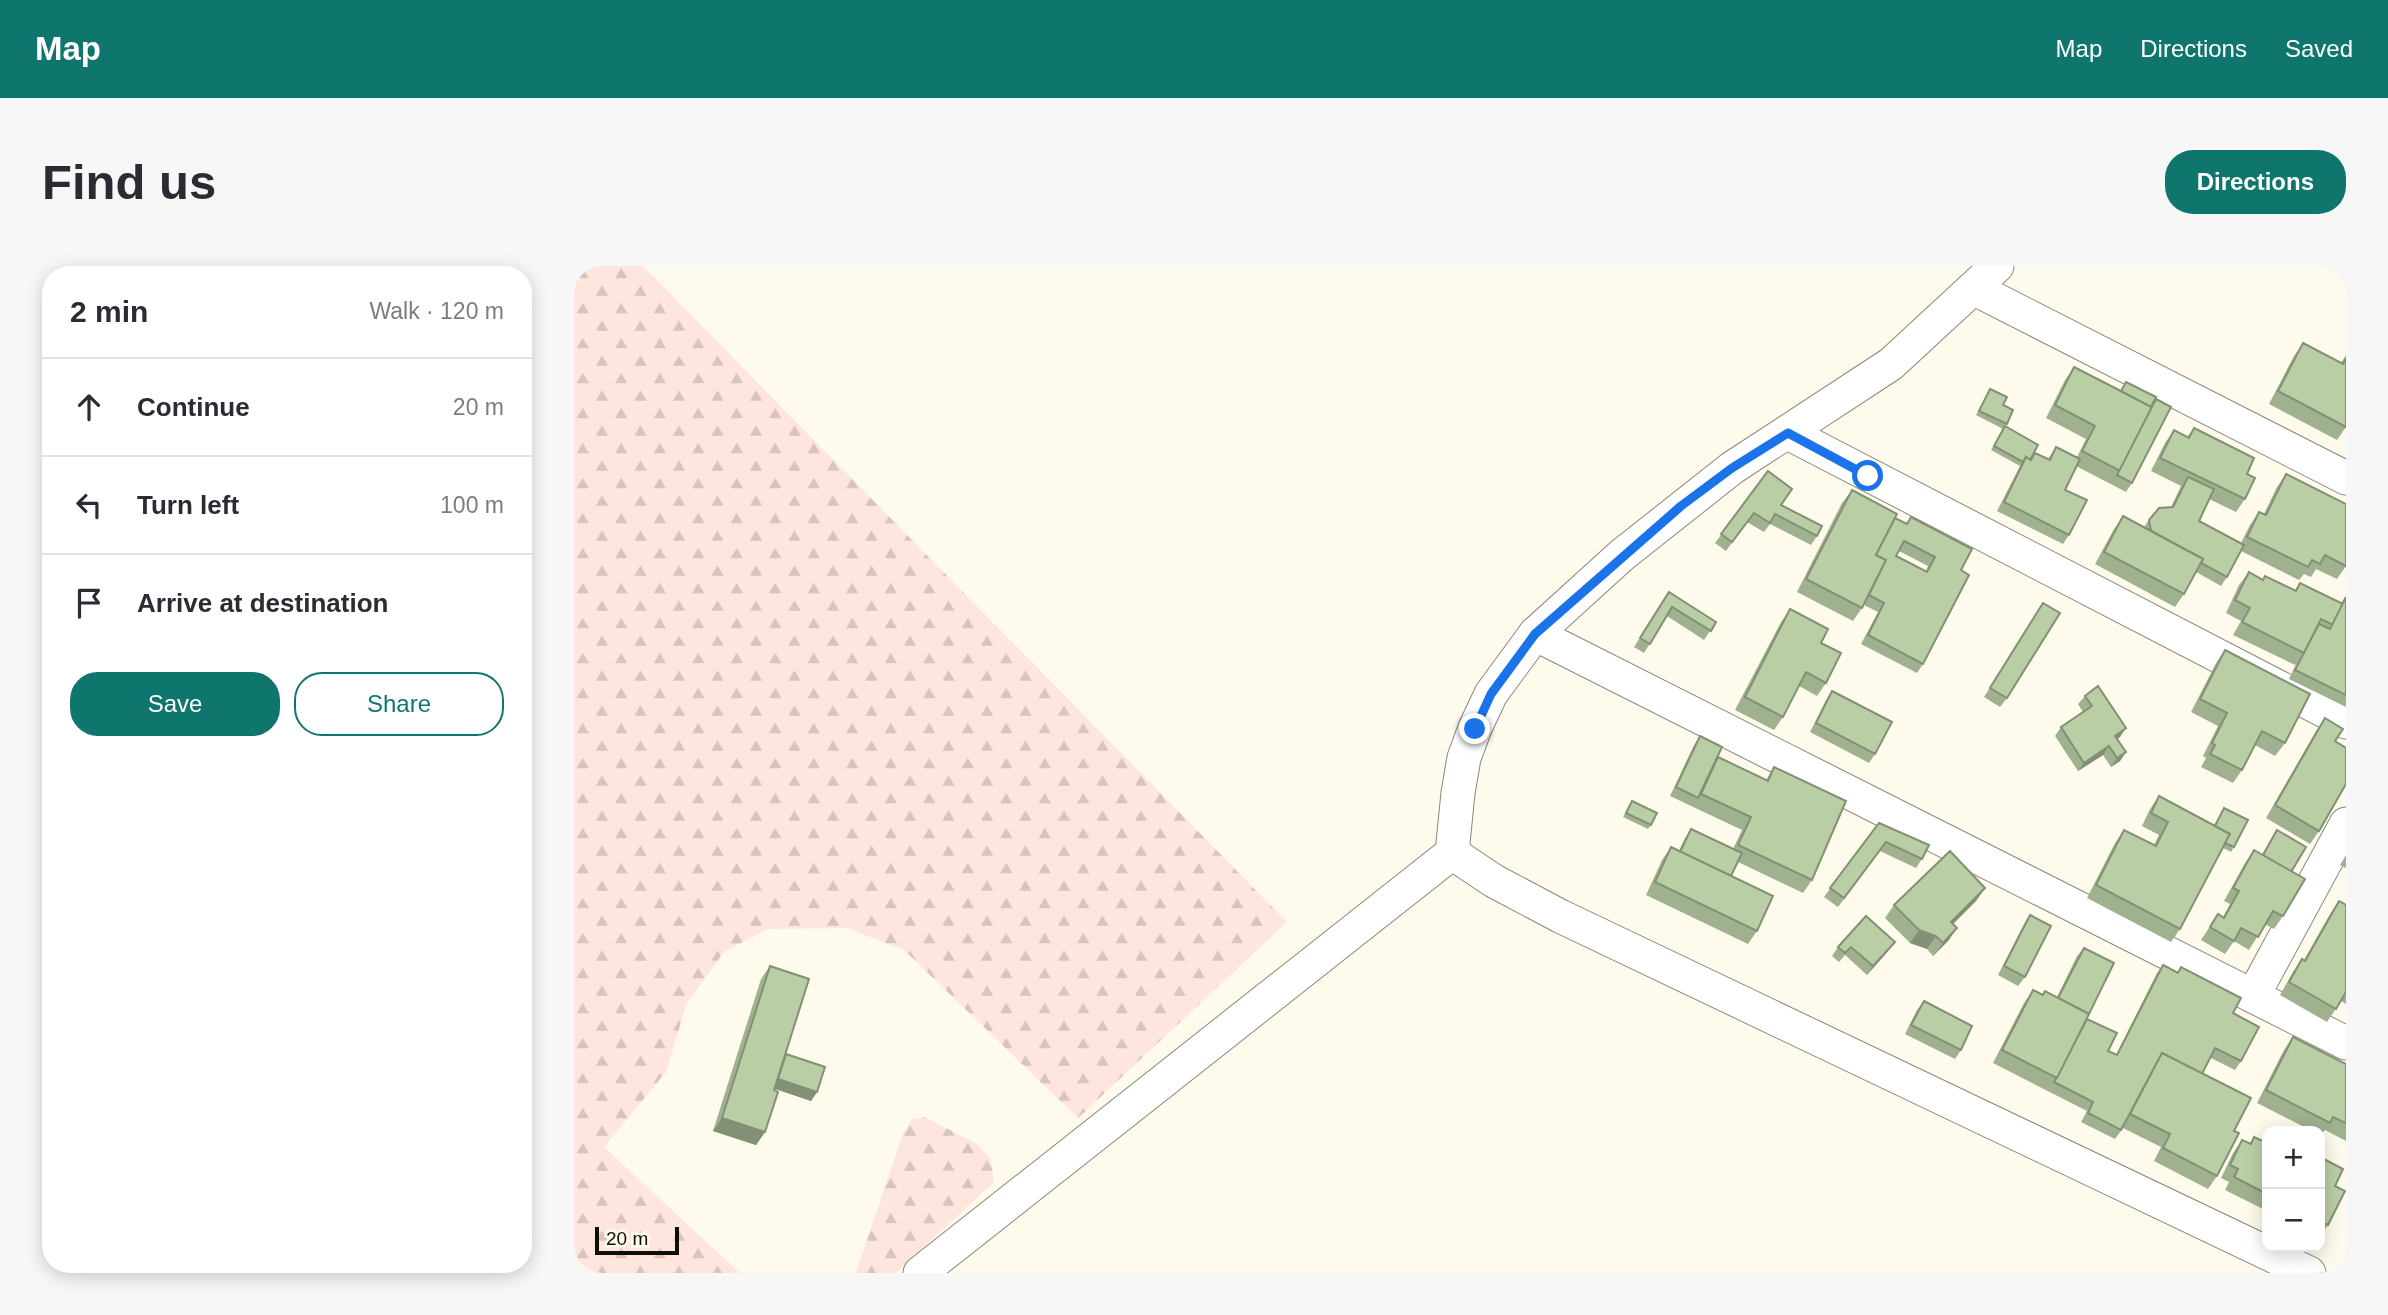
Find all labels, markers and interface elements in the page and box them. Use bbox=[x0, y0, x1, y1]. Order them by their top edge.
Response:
text: Map bbox=[35, 30, 101, 67]
text: Map bbox=[2056, 35, 2102, 62]
text: Directions bbox=[2140, 35, 2247, 62]
text: Saved bbox=[2285, 35, 2353, 62]
button: Directions bbox=[2165, 150, 2346, 214]
text: Find us bbox=[42, 155, 216, 209]
text: 2 min bbox=[70, 295, 148, 328]
text: Walk · 120 m bbox=[369, 298, 504, 324]
icon: ahead bbox=[70, 388, 108, 426]
text: Continue bbox=[137, 392, 250, 422]
text: 20 m bbox=[453, 394, 504, 420]
route start bbox=[1852, 460, 1883, 491]
icon: left bbox=[70, 486, 108, 524]
text: Turn left bbox=[137, 490, 239, 520]
text: 100 m bbox=[440, 492, 504, 518]
icon: arrive bbox=[70, 584, 108, 622]
text: Arrive at destination bbox=[137, 588, 388, 618]
button: Save bbox=[70, 672, 280, 736]
button: Share bbox=[294, 672, 504, 736]
route end bbox=[1459, 713, 1490, 744]
map controls bbox=[2262, 1126, 2325, 1252]
button: + bbox=[2262, 1126, 2325, 1189]
button: − bbox=[2262, 1189, 2325, 1252]
scale bar bbox=[595, 1224, 679, 1256]
text: 20 m bbox=[606, 1228, 648, 1249]

